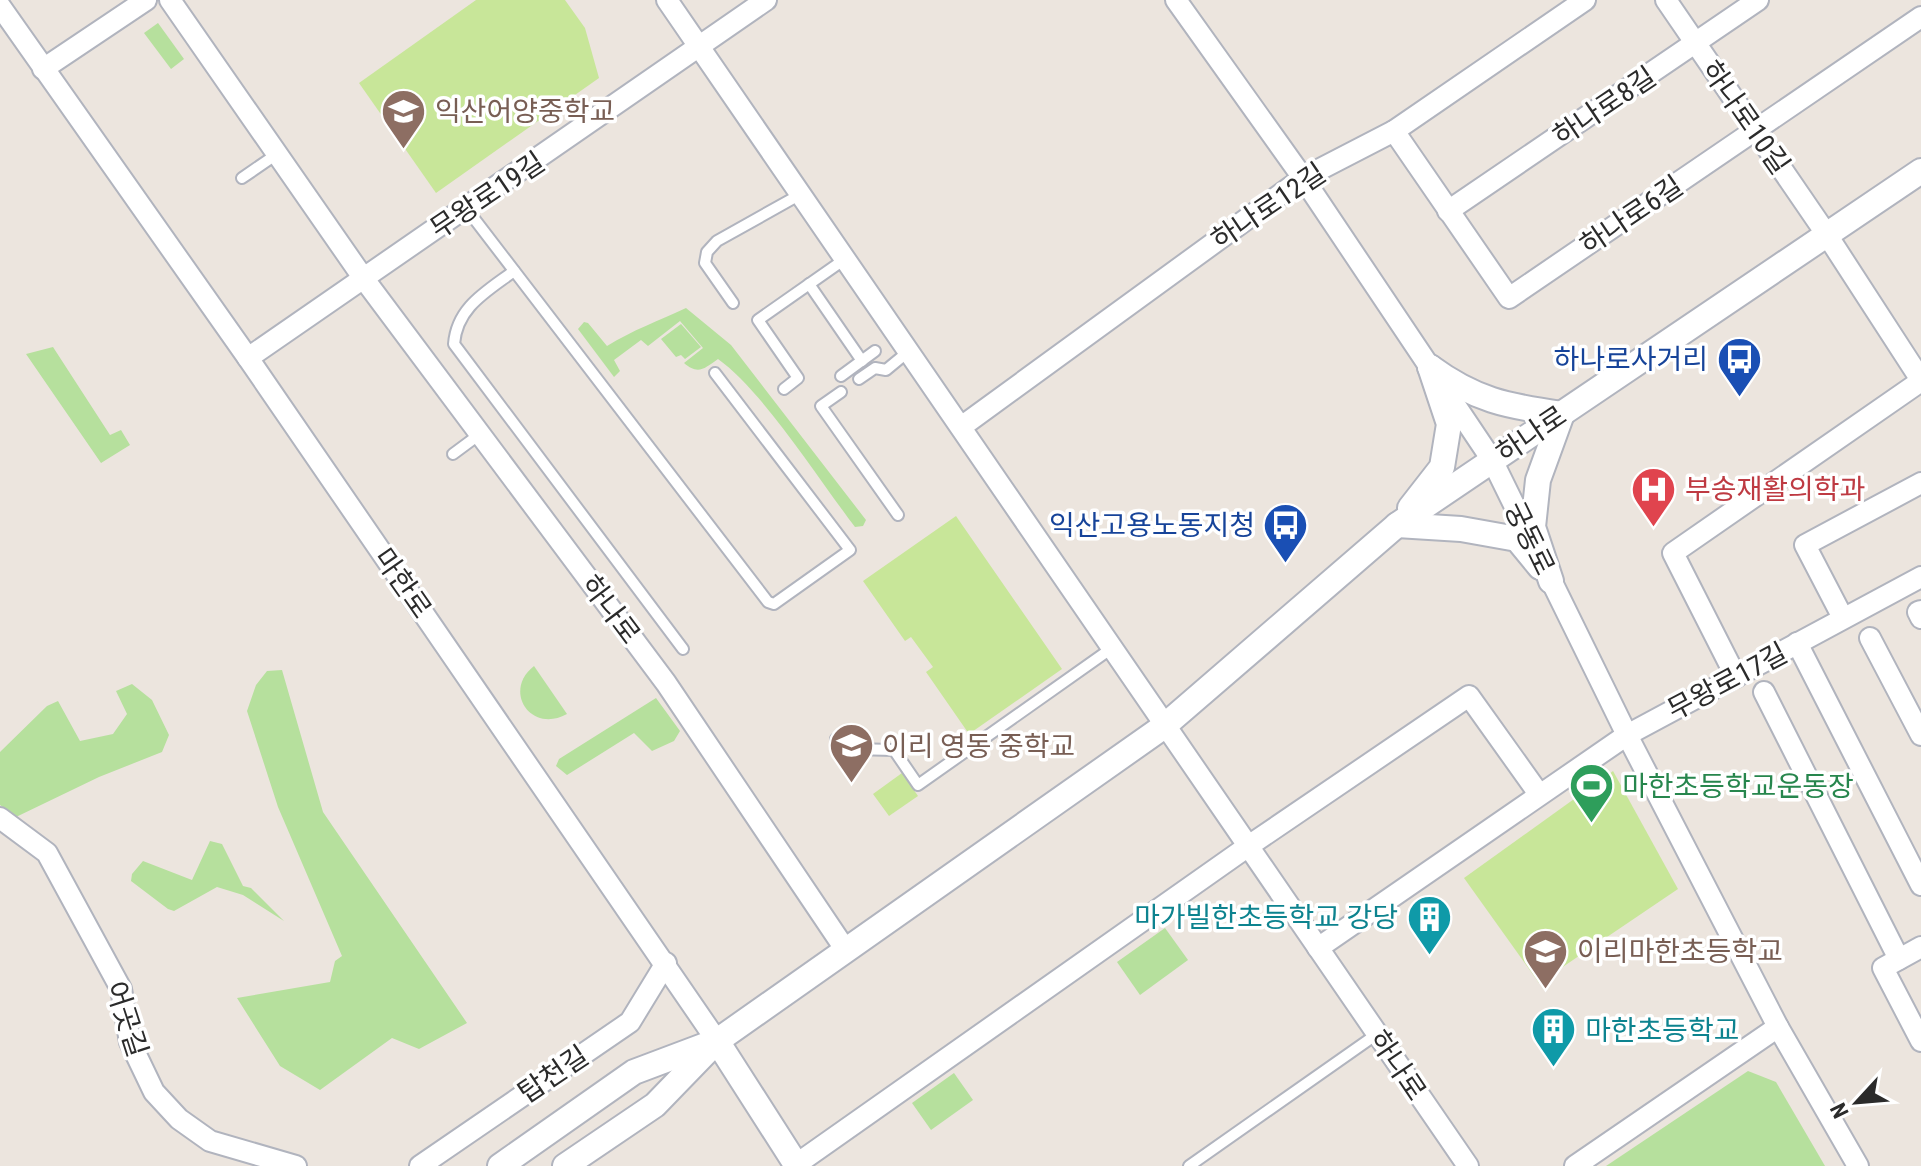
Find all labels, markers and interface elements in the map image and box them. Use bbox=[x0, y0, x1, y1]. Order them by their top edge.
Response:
street label: 하나로10길 bbox=[1695, 54, 1797, 180]
street label: 하나로8길 bbox=[1547, 60, 1662, 153]
school or university icon: 익산어양중학교 bbox=[380, 87, 428, 150]
place label: 익산어양중학교 bbox=[435, 95, 615, 128]
street label: 무왕로19길 bbox=[424, 145, 551, 246]
street label: 하나로12길 bbox=[1205, 156, 1332, 257]
street label: 하나로6길 bbox=[1574, 169, 1689, 262]
bus stop icon: 하나로사거리 bbox=[1715, 335, 1763, 398]
place label: 하나로사거리 bbox=[1553, 343, 1708, 376]
street label: 하나로 bbox=[1490, 399, 1573, 470]
hospital icon: 부송재활의학과 bbox=[1630, 465, 1678, 528]
place label: 부송재활의학과 bbox=[1685, 473, 1865, 506]
street label: 궁동로 bbox=[1498, 496, 1561, 580]
bus stop icon: 익산고용노동지청 bbox=[1262, 501, 1310, 564]
place label: 익산고용노동지청 bbox=[1049, 509, 1255, 542]
street label: 마한로 bbox=[367, 542, 438, 624]
street label: 하나로 bbox=[574, 569, 647, 650]
street label: 무왕로17길 bbox=[1662, 636, 1793, 727]
school or university icon: 이리 영동 중학교 bbox=[827, 722, 875, 785]
place label: 이리 영동 중학교 bbox=[882, 730, 1075, 763]
sports icon: 마한초등학교운동장 bbox=[1567, 762, 1615, 825]
place label: 마한초등학교운동장 bbox=[1622, 770, 1854, 803]
building icon: 마가빌한초등학교 강당 bbox=[1405, 893, 1453, 956]
place label: 마가빌한초등학교 강당 bbox=[1134, 901, 1398, 934]
school or university icon: 이리마한초등학교 bbox=[1522, 927, 1570, 990]
place label: 이리마한초등학교 bbox=[1577, 935, 1783, 968]
street label: 어곳길 bbox=[99, 977, 154, 1061]
building icon: 마한초등학교 bbox=[1530, 1006, 1578, 1069]
place label: 마한초등학교 bbox=[1585, 1014, 1740, 1047]
street label: 하나로 bbox=[1362, 1024, 1433, 1107]
street label: 탑천길 bbox=[512, 1039, 595, 1110]
north arrow bbox=[1817, 1062, 1897, 1142]
text: N bbox=[1825, 1099, 1854, 1122]

